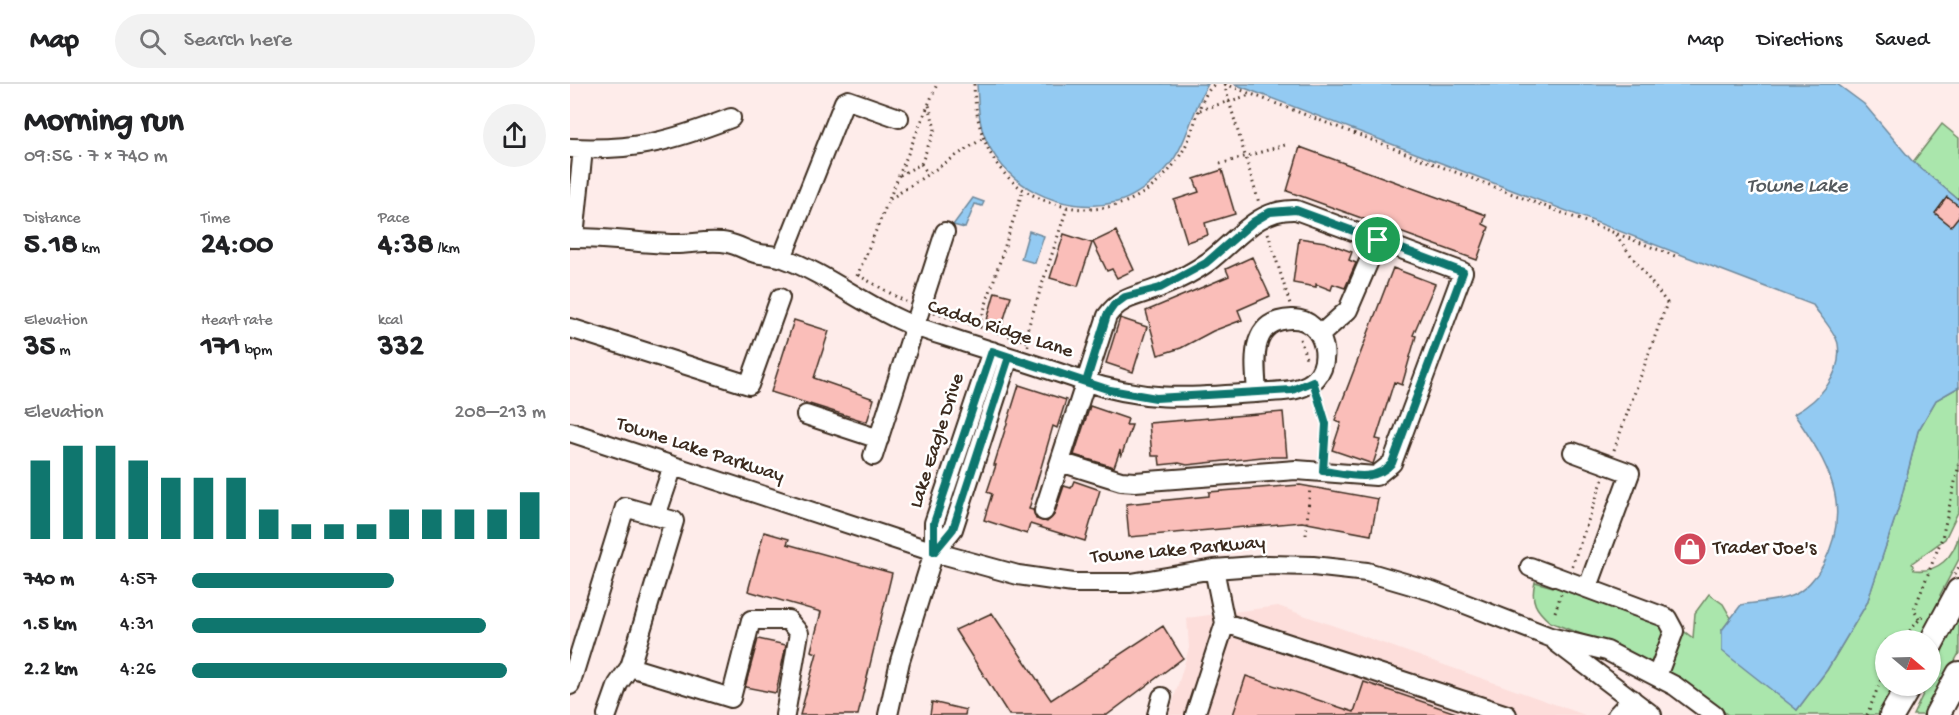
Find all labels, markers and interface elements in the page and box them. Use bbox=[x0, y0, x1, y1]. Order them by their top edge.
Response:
search box bbox=[115, 14, 535, 68]
text: Map bbox=[30, 25, 79, 58]
icon: search bbox=[136, 25, 169, 58]
text: Search here bbox=[184, 28, 292, 54]
text: Map bbox=[1687, 29, 1724, 54]
text: Directions bbox=[1757, 29, 1842, 54]
text: Saved bbox=[1875, 29, 1929, 54]
text: Morning run bbox=[24, 104, 184, 142]
button: share bbox=[483, 104, 546, 167]
text: 09:56 · 7 × 740 m bbox=[24, 146, 168, 169]
water label: Towne Lake bbox=[1747, 175, 1848, 200]
text: Distance bbox=[24, 210, 81, 229]
text: Time bbox=[201, 210, 230, 229]
text: Pace bbox=[378, 210, 409, 229]
pin bbox=[1352, 214, 1403, 265]
icon: arrive bbox=[1361, 223, 1394, 256]
text: 5.18 bbox=[24, 229, 78, 264]
text: 24:00 bbox=[201, 229, 273, 264]
text: 4:38 bbox=[378, 229, 434, 264]
text: km bbox=[78, 240, 100, 259]
text: /km bbox=[434, 240, 460, 259]
street label: Caddo Ridge Lane bbox=[924, 296, 1076, 365]
text: Elevation bbox=[24, 312, 88, 331]
text: Heart rate bbox=[201, 312, 273, 331]
text: kcal bbox=[378, 312, 403, 331]
text: 35 bbox=[24, 331, 55, 366]
text: 171 bbox=[201, 331, 241, 366]
text: 332 bbox=[378, 331, 424, 366]
text: m bbox=[55, 342, 71, 361]
text: bpm bbox=[241, 342, 272, 361]
street label: Lake Eagle Drive bbox=[905, 370, 971, 511]
text: Elevation bbox=[24, 402, 104, 425]
text: 208–213 m bbox=[454, 402, 546, 425]
street label: Towne Lake Parkway bbox=[612, 413, 787, 489]
shop icon: Trader Joe's bbox=[1672, 531, 1708, 567]
street label: Towne Lake Parkway bbox=[1089, 532, 1266, 570]
place label: Trader Joe's bbox=[1712, 538, 1817, 561]
text: 740 m bbox=[24, 569, 74, 592]
text: 4:57 bbox=[120, 569, 157, 592]
text: 1.5 km bbox=[24, 614, 77, 637]
text: 4:31 bbox=[120, 614, 154, 637]
north arrow bbox=[1875, 630, 1941, 696]
map controls bbox=[1875, 630, 1941, 696]
text: 2.2 km bbox=[24, 659, 78, 682]
text: 4:26 bbox=[120, 659, 156, 682]

